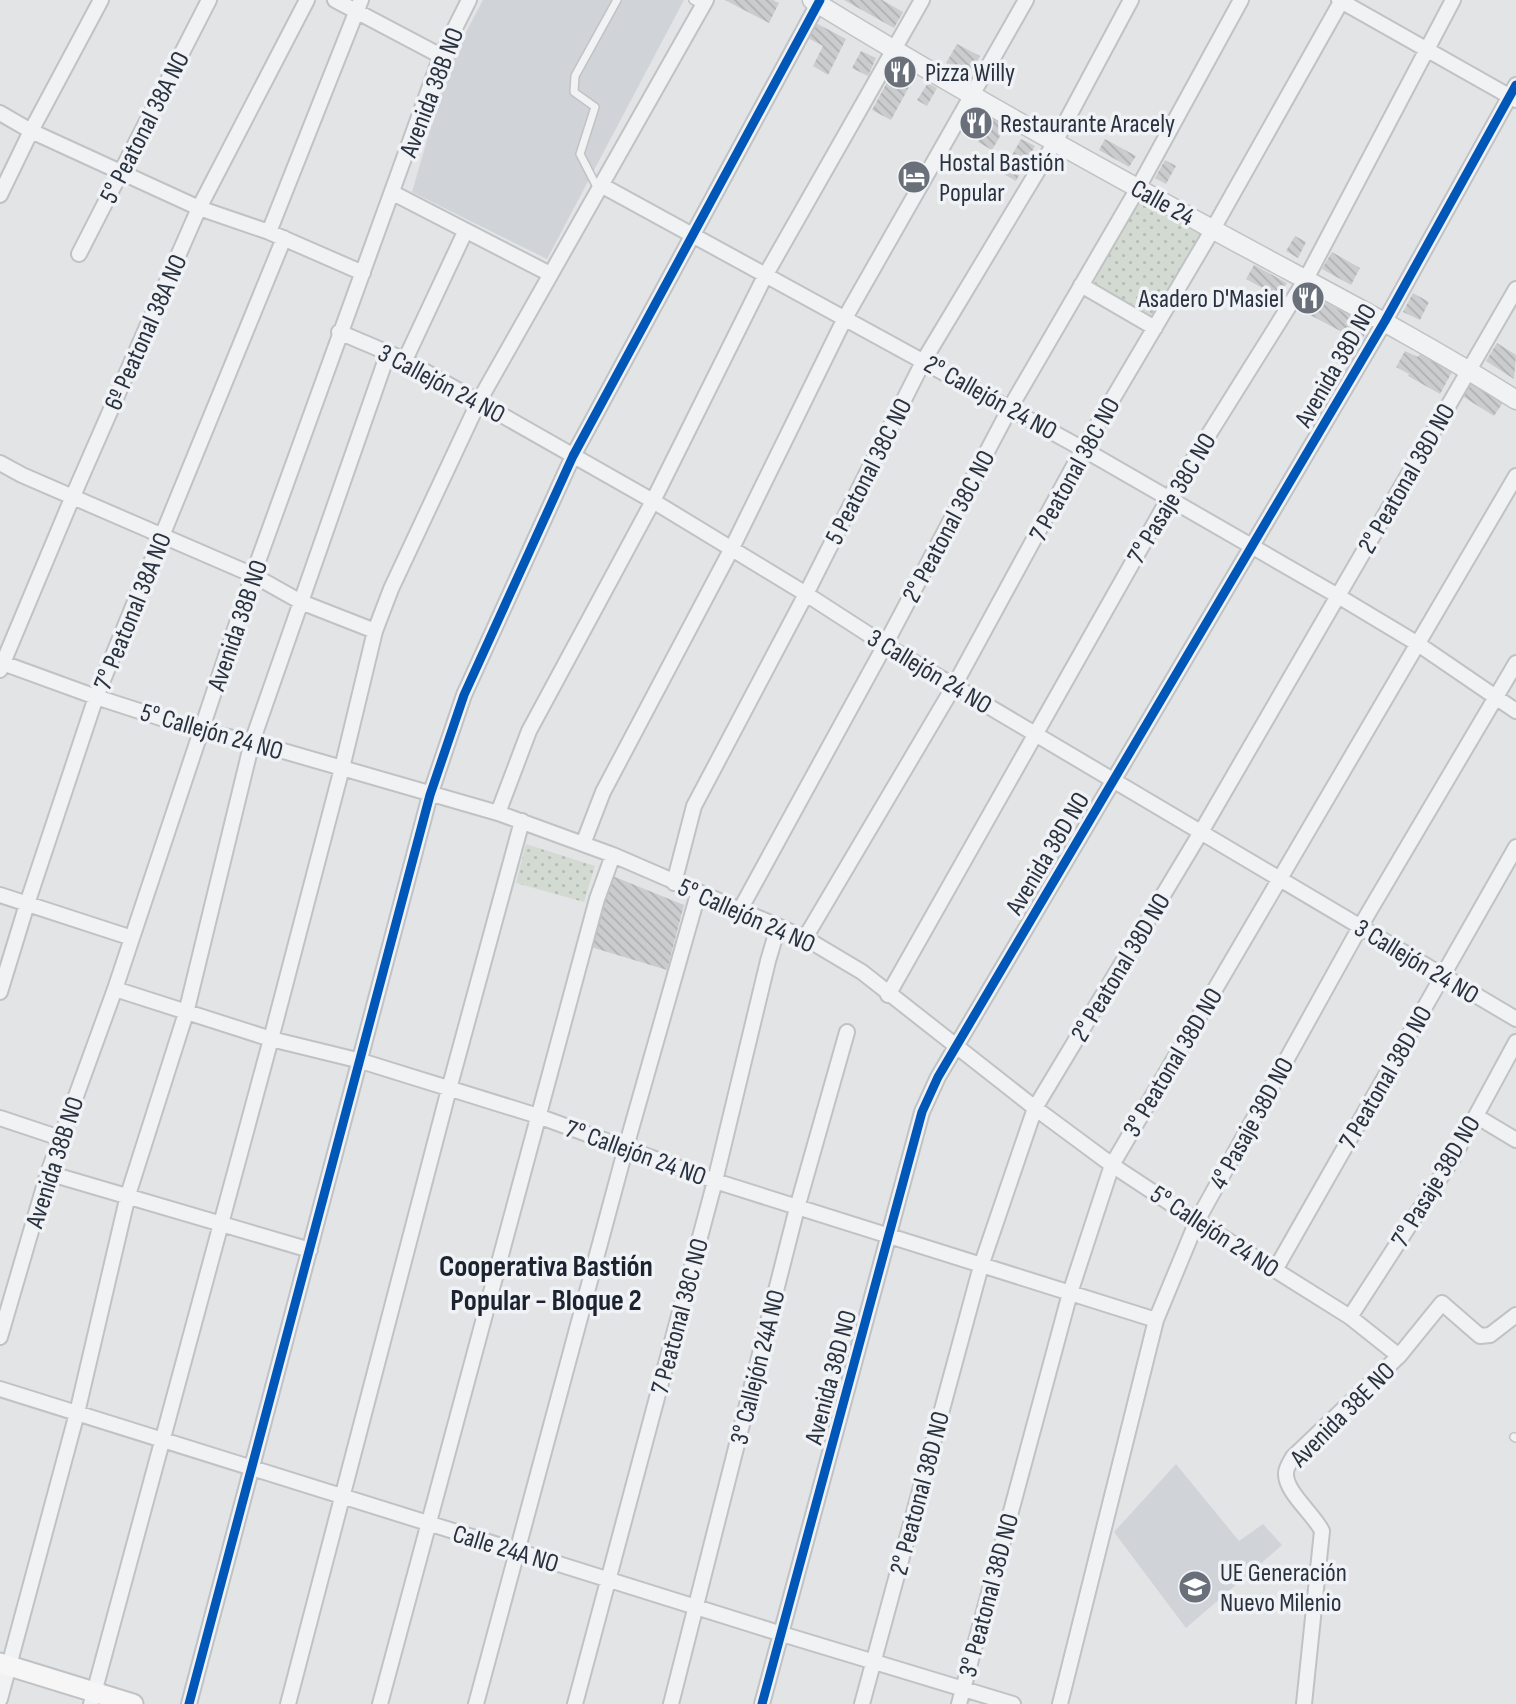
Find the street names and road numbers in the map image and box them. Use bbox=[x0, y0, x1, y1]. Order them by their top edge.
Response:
street label: Avenida 38B NO bbox=[393, 23, 471, 163]
street label: 5° Peatonal 38A NO bbox=[94, 47, 197, 209]
street label: Calle 24 bbox=[1125, 173, 1200, 233]
street label: 6º Peatonal 38A NO bbox=[98, 250, 195, 415]
street label: Avenida 38D NO bbox=[1288, 299, 1384, 434]
street label: 3 Callejón 24 NO bbox=[372, 338, 510, 431]
street label: 2° Callejón 24 NO bbox=[918, 349, 1062, 448]
street label: 7 Peatonal 38C NO bbox=[1023, 392, 1128, 547]
street label: 5 Peatonal 38C NO bbox=[819, 393, 919, 550]
street label: 2° Peatonal 38D NO bbox=[1352, 398, 1463, 559]
street label: 7° Pasaje 38C NO bbox=[1121, 428, 1224, 570]
street label: 2° Peatonal 38C NO bbox=[896, 445, 1002, 608]
street label: 7° Peatonal 38A NO bbox=[88, 528, 179, 695]
street label: Avenida 38B NO bbox=[201, 556, 275, 696]
street label: 3 Callejón 24 NO bbox=[861, 623, 997, 722]
street label: 5° Callejón 24 NO bbox=[137, 697, 286, 768]
street label: Avenida 38D NO bbox=[999, 787, 1097, 921]
street label: 5° Callejón 24 NO bbox=[673, 872, 820, 960]
street label: 2° Peatonal 38D NO bbox=[1065, 888, 1178, 1048]
street label: 3 Callejón 24 NO bbox=[1348, 913, 1484, 1012]
street label: 3° Peatonal 38D NO bbox=[1117, 983, 1230, 1143]
street label: 7 Peatonal 38D NO bbox=[1333, 1001, 1440, 1155]
street label: 4° Pasaje 38D NO bbox=[1203, 1052, 1301, 1195]
street label: Avenida 38B NO bbox=[19, 1093, 91, 1233]
street label: 7° Pasaje 38D NO bbox=[1385, 1111, 1488, 1253]
street label: 7° Callejón 24 NO bbox=[561, 1114, 710, 1193]
street label: 5° Callejón 24 NO bbox=[1144, 1179, 1284, 1285]
street label: 7 Peatonal 38C NO bbox=[645, 1235, 716, 1398]
street label: 3° Callejón 24A NO bbox=[724, 1287, 793, 1448]
street label: Avenida 38D NO bbox=[798, 1307, 864, 1449]
street label: Avenida 38E NO bbox=[1284, 1356, 1402, 1475]
street label: 2° Peatonal 38D NO bbox=[884, 1408, 957, 1579]
street label: 3° Peatonal 38D NO bbox=[953, 1510, 1026, 1681]
street label: Calle 24A NO bbox=[449, 1519, 562, 1580]

